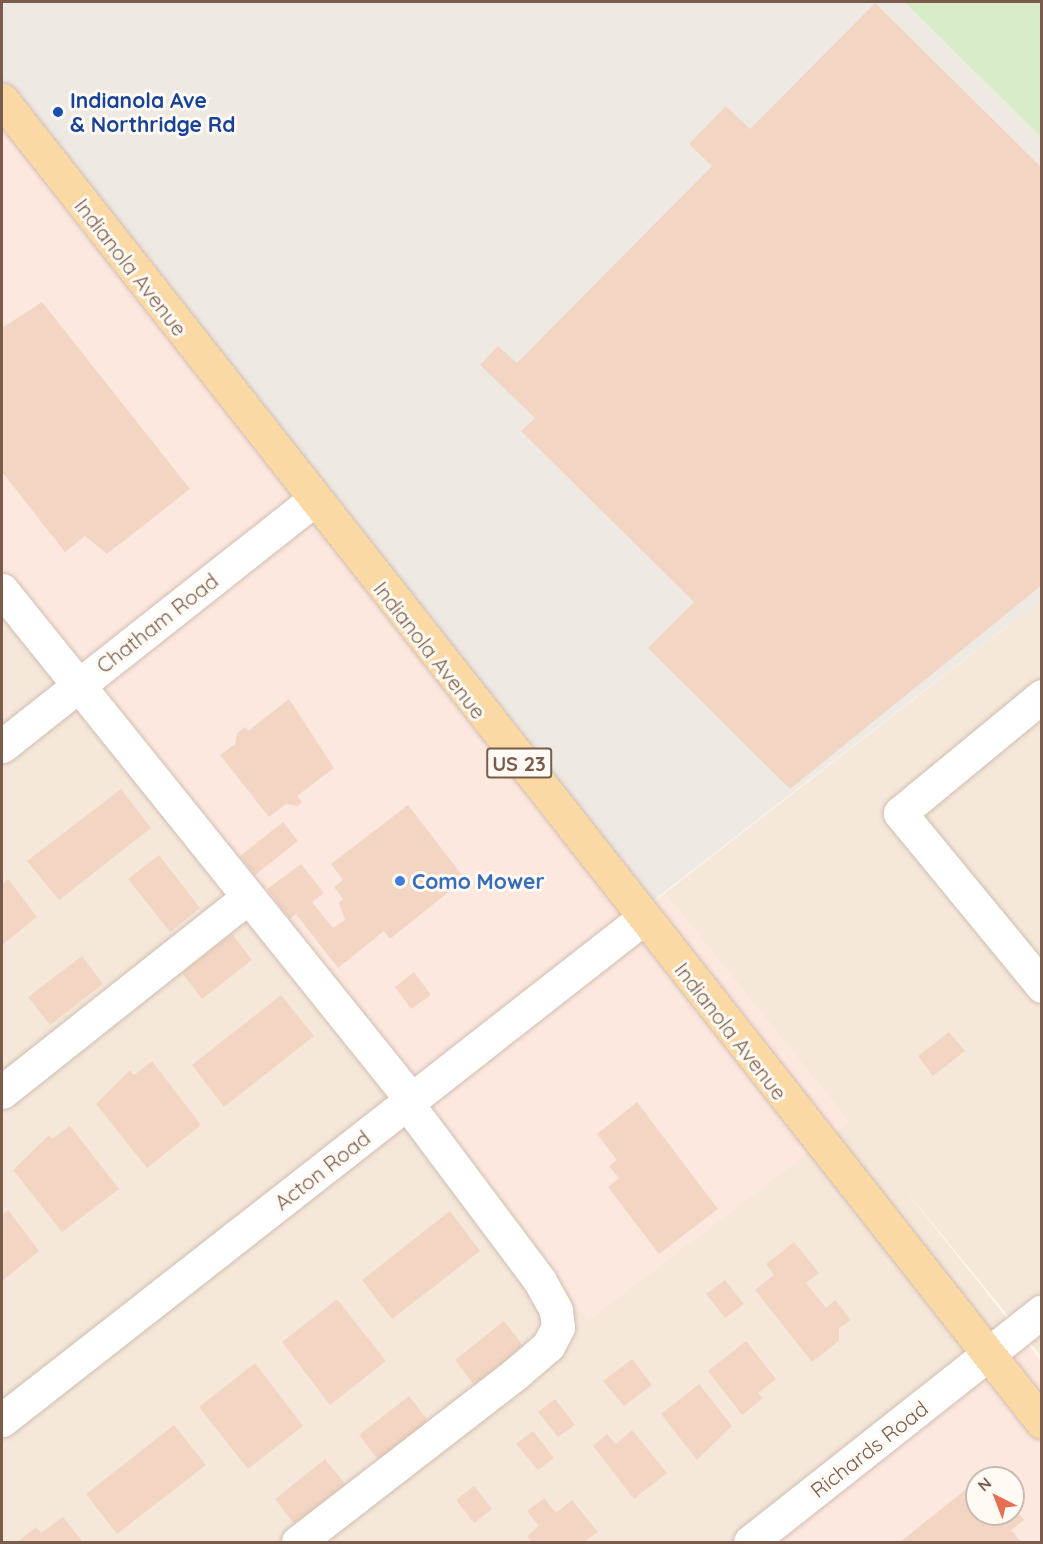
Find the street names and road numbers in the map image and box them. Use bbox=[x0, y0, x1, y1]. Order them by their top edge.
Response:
street label: Indianola Avenue bbox=[70, 193, 192, 341]
street label: Chatham Road bbox=[91, 568, 223, 678]
street label: Indianola Avenue bbox=[369, 576, 491, 724]
road number: US 23 bbox=[486, 746, 552, 780]
street label: Indianola Avenue bbox=[670, 957, 792, 1105]
street label: Acton Road bbox=[269, 1125, 375, 1215]
street label: Richards Road bbox=[805, 1395, 933, 1503]

